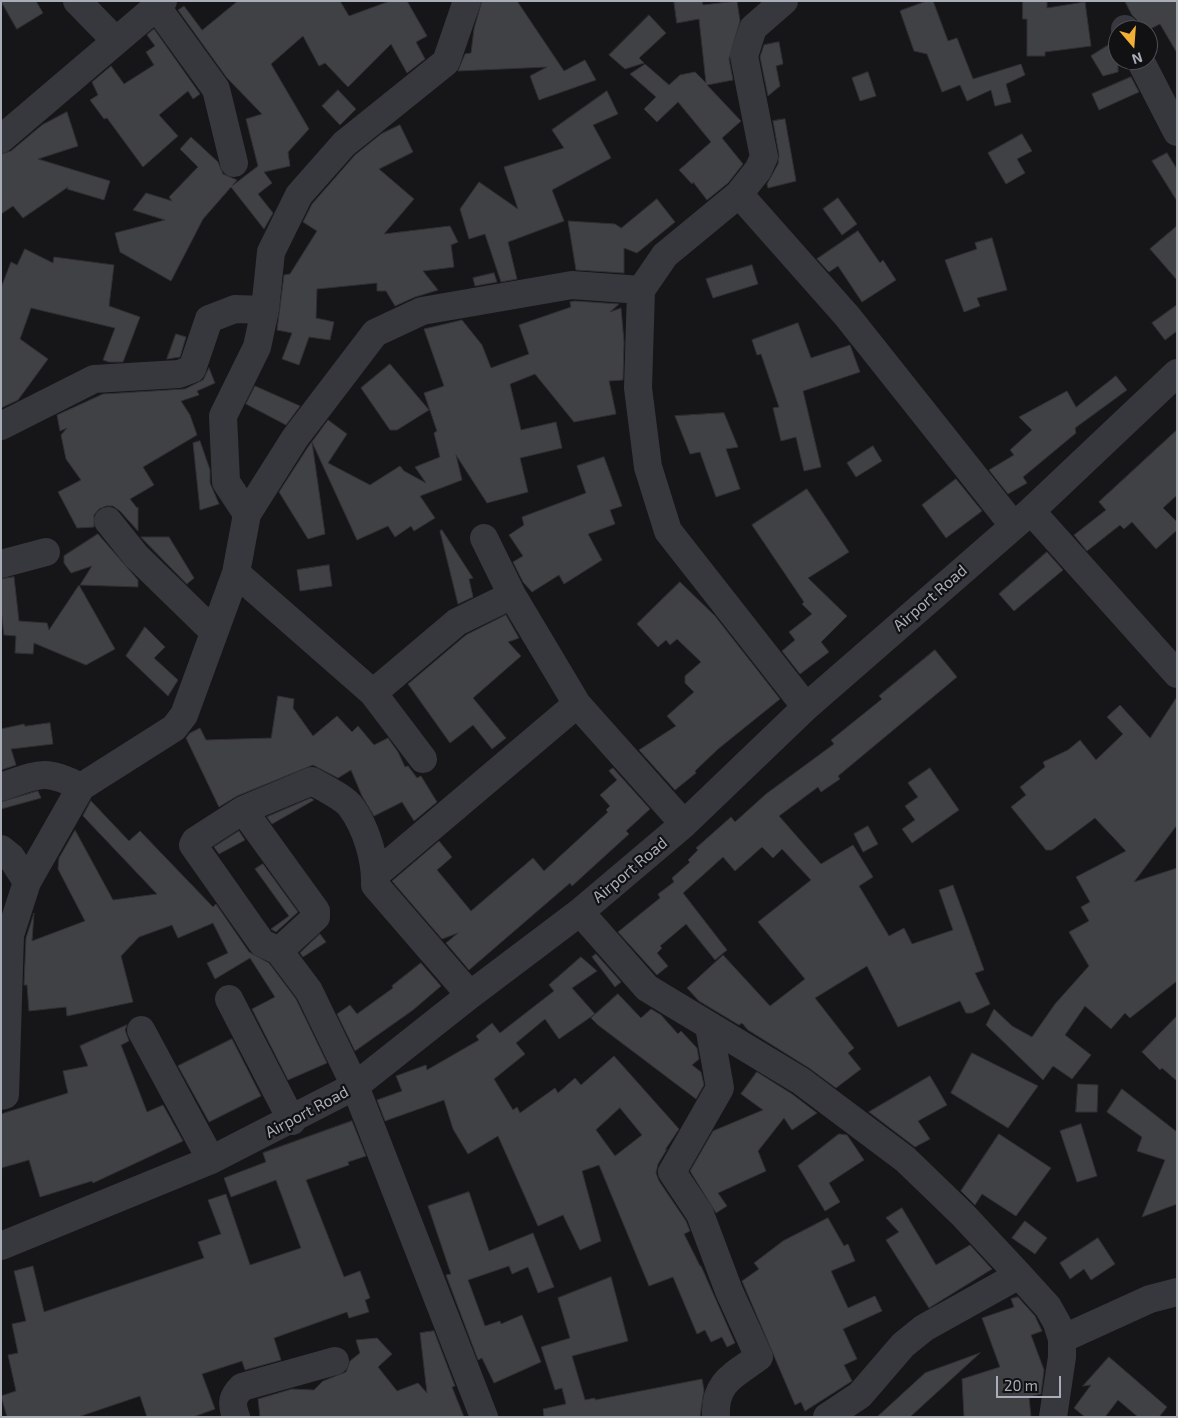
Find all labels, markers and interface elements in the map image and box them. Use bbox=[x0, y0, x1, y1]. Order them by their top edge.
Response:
north arrow bbox=[1108, 20, 1158, 70]
text: N bbox=[1130, 49, 1145, 68]
street label: Airport Road bbox=[889, 561, 971, 635]
street label: Airport Road bbox=[589, 833, 671, 907]
street label: Airport Road bbox=[262, 1082, 352, 1142]
scale bar bbox=[998, 1366, 1063, 1398]
text: 20 m bbox=[1004, 1376, 1038, 1394]

